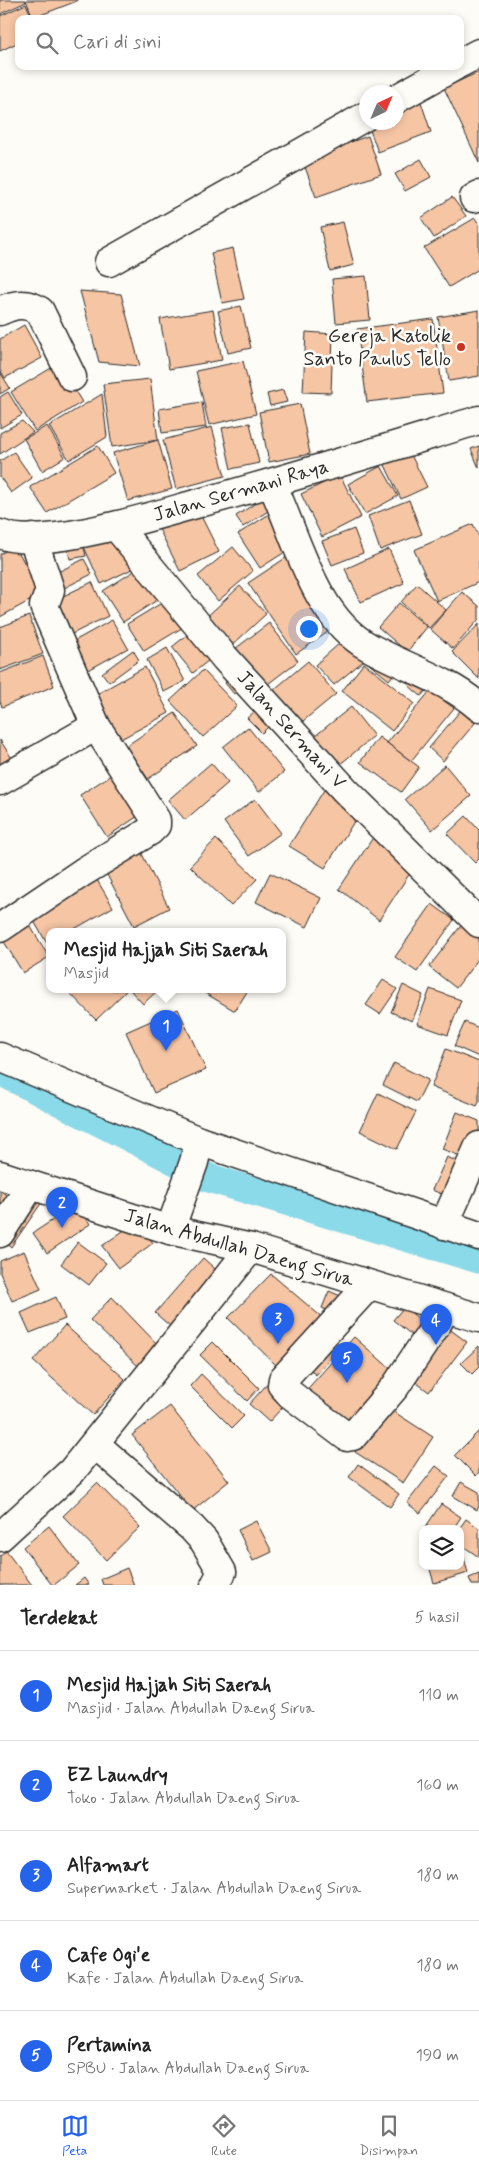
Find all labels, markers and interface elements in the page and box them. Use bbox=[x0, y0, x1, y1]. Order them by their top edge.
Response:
search box bbox=[15, 15, 464, 70]
icon: search bbox=[33, 29, 61, 57]
text: Cari di sini bbox=[73, 30, 161, 55]
north arrow bbox=[359, 85, 404, 130]
place label: Gereja Katolik Santo Paulus Tello bbox=[304, 323, 451, 373]
marker: Gereja Katolik Santo Paulus Tello bbox=[455, 341, 467, 353]
street label: Jalan Sermani Raya bbox=[150, 453, 332, 529]
your location bbox=[296, 616, 322, 642]
street label: Jalan Sermani V bbox=[230, 665, 352, 795]
popup bbox=[46, 928, 286, 993]
text: Mesjid Hajjah Siti Saerah bbox=[64, 938, 268, 963]
text: Masjid bbox=[64, 963, 109, 984]
pin: 1 bbox=[150, 1010, 182, 1051]
pin: 2 bbox=[46, 1187, 78, 1228]
street label: Jalan Abdullah Daeng Sirua bbox=[120, 1202, 358, 1296]
pin: 3 bbox=[262, 1303, 294, 1344]
pin: 4 bbox=[420, 1304, 452, 1345]
pin: 5 bbox=[331, 1342, 363, 1383]
map controls bbox=[419, 1525, 464, 1570]
button: layers bbox=[419, 1525, 464, 1570]
text: Terdekat bbox=[20, 1604, 98, 1632]
text: 5 hasil bbox=[415, 1607, 459, 1628]
text: Mesjid Hajjah Siti Saerah bbox=[67, 1673, 271, 1698]
text: 1 bbox=[32, 1685, 40, 1706]
text: 110 m bbox=[418, 1685, 459, 1706]
text: Masjid · Jalan Abdullah Daeng Sirua bbox=[67, 1698, 315, 1719]
text: EZ Laundry bbox=[67, 1763, 168, 1788]
text: 2 bbox=[32, 1775, 40, 1796]
text: 160 m bbox=[416, 1775, 459, 1796]
text: Toko · Jalan Abdullah Daeng Sirua bbox=[67, 1788, 299, 1809]
text: Alfamart bbox=[67, 1853, 149, 1878]
text: 3 bbox=[32, 1865, 40, 1886]
text: 180 m bbox=[416, 1865, 459, 1886]
text: Supermarket · Jalan Abdullah Daeng Sirua bbox=[67, 1878, 361, 1899]
text: Cafe Ogi'e bbox=[67, 1943, 150, 1968]
text: 4 bbox=[31, 1955, 41, 1976]
text: 180 m bbox=[416, 1955, 459, 1976]
text: Kafe · Jalan Abdullah Daeng Sirua bbox=[67, 1968, 303, 1989]
text: Pertamina bbox=[67, 2033, 152, 2058]
text: 5 bbox=[31, 2045, 41, 2066]
text: 190 m bbox=[416, 2045, 459, 2066]
text: SPBU · Jalan Abdullah Daeng Sirua bbox=[67, 2058, 309, 2079]
tab: Peta bbox=[61, 2112, 89, 2160]
tab: Rute bbox=[210, 2112, 238, 2160]
tab: Disimpan bbox=[359, 2112, 418, 2160]

